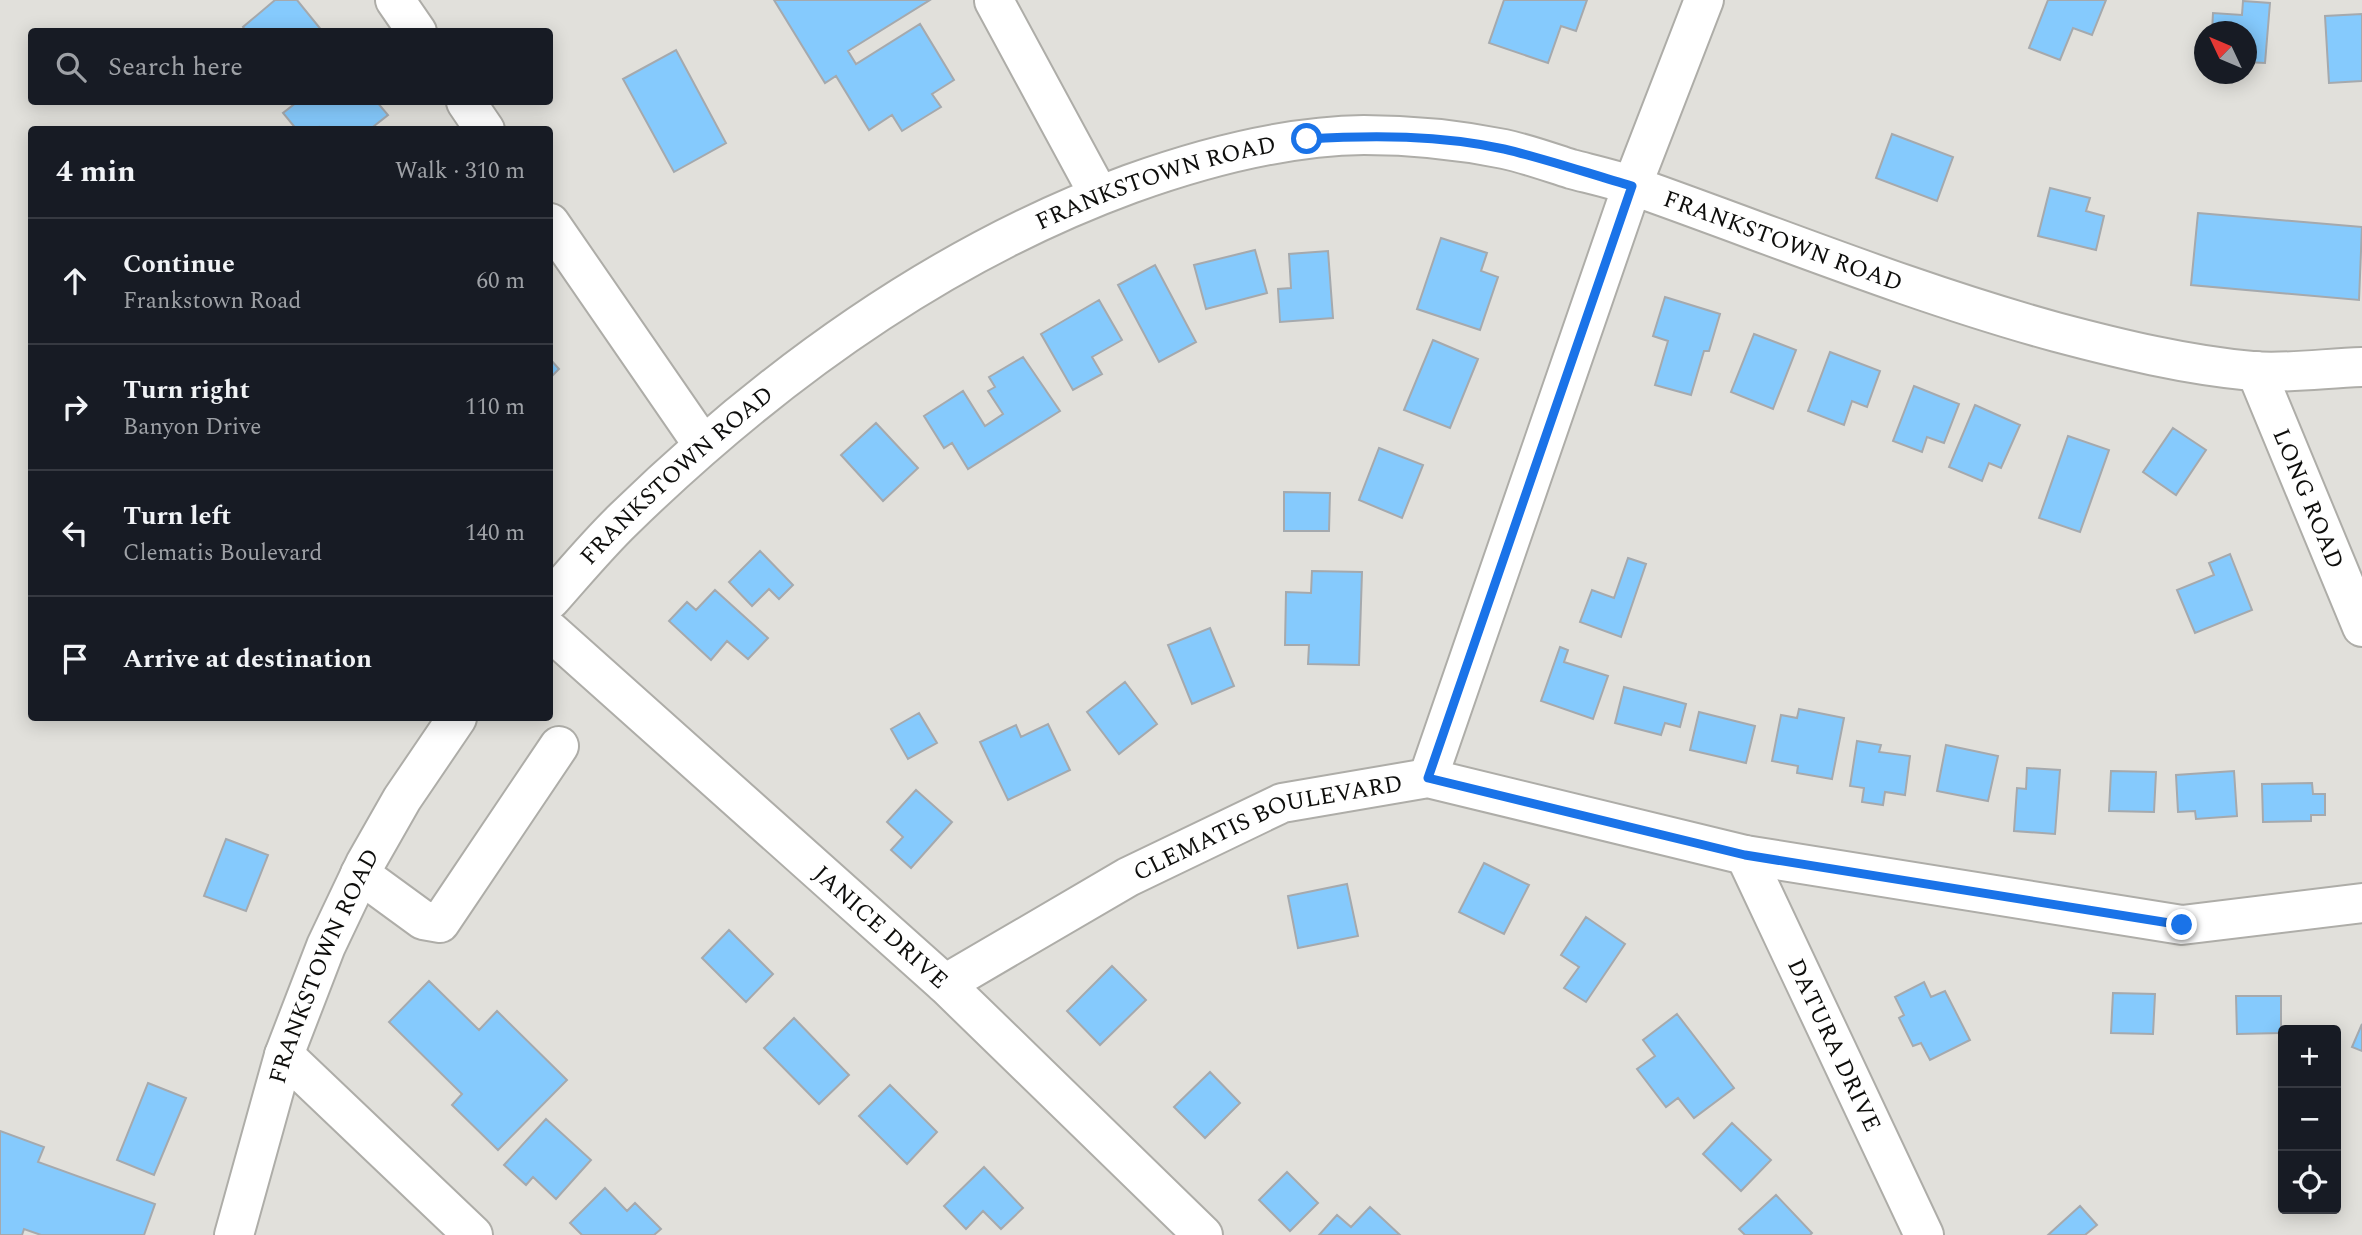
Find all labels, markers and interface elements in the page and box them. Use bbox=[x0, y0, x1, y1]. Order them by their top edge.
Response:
north arrow bbox=[2194, 21, 2257, 84]
search box bbox=[28, 28, 553, 105]
text: Search here bbox=[108, 47, 243, 87]
icon: search bbox=[52, 48, 90, 86]
route start bbox=[1291, 123, 1322, 154]
street label: FRANKSTOWN ROAD bbox=[1030, 127, 1279, 240]
text: 4 min bbox=[56, 149, 136, 195]
text: Walk · 310 m bbox=[395, 154, 525, 189]
street label: FRANKSTOWN ROAD bbox=[1658, 181, 1907, 301]
text: Continue bbox=[123, 244, 235, 284]
icon: ahead bbox=[56, 262, 94, 300]
text: 60 m bbox=[476, 264, 525, 299]
text: Frankstown Road bbox=[123, 284, 301, 319]
text: Turn right bbox=[123, 370, 250, 410]
street label: FRANKSTOWN ROAD bbox=[572, 377, 782, 574]
icon: right bbox=[56, 388, 94, 426]
text: 110 m bbox=[465, 390, 525, 425]
text: Banyon Drive bbox=[123, 410, 261, 445]
street label: LONG ROAD bbox=[2263, 423, 2353, 575]
text: Turn left bbox=[123, 496, 231, 536]
icon: left bbox=[56, 514, 94, 552]
text: 140 m bbox=[465, 516, 525, 551]
text: Clematis Boulevard bbox=[123, 536, 322, 571]
text: Arrive at destination bbox=[123, 639, 372, 679]
icon: arrive bbox=[56, 640, 94, 678]
street label: CLEMATIS BOULEVARD bbox=[1127, 766, 1405, 891]
street label: FRANKSTOWN ROAD bbox=[260, 842, 389, 1088]
street label: JANICE DRIVE bbox=[805, 857, 956, 998]
route end bbox=[2166, 909, 2197, 940]
street label: DATURA DRIVE bbox=[1777, 953, 1890, 1138]
map controls bbox=[2278, 1025, 2341, 1214]
button: + bbox=[2278, 1025, 2341, 1088]
button: − bbox=[2278, 1088, 2341, 1151]
button: locate bbox=[2278, 1151, 2341, 1214]

